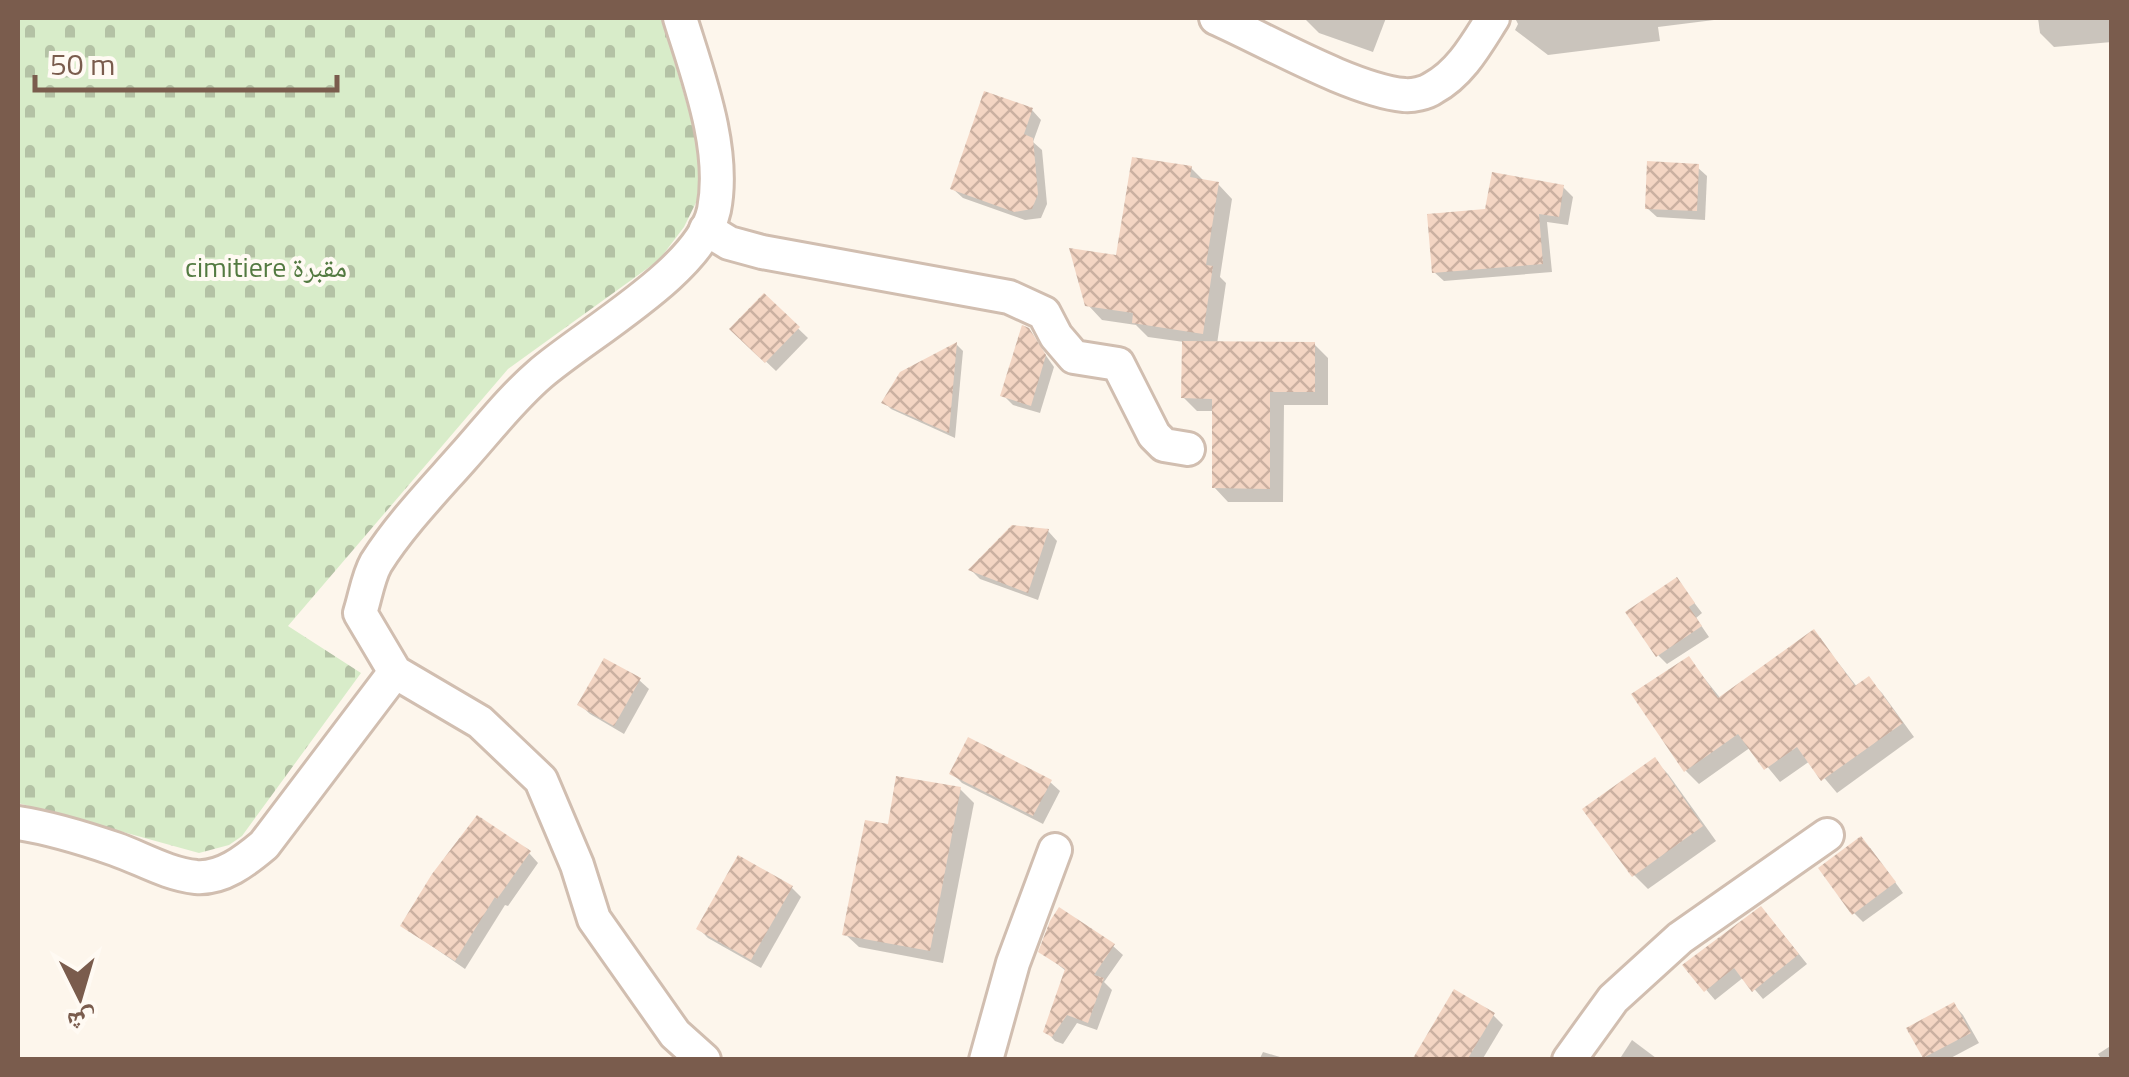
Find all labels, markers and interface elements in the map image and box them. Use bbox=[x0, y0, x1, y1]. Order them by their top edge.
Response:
scale bar bbox=[35, 30, 338, 92]
text: 50 m bbox=[50, 41, 115, 87]
park label: cimitiere مقبرة bbox=[185, 245, 347, 288]
north arrow bbox=[30, 947, 130, 1047]
text: ش bbox=[66, 1000, 99, 1045]

